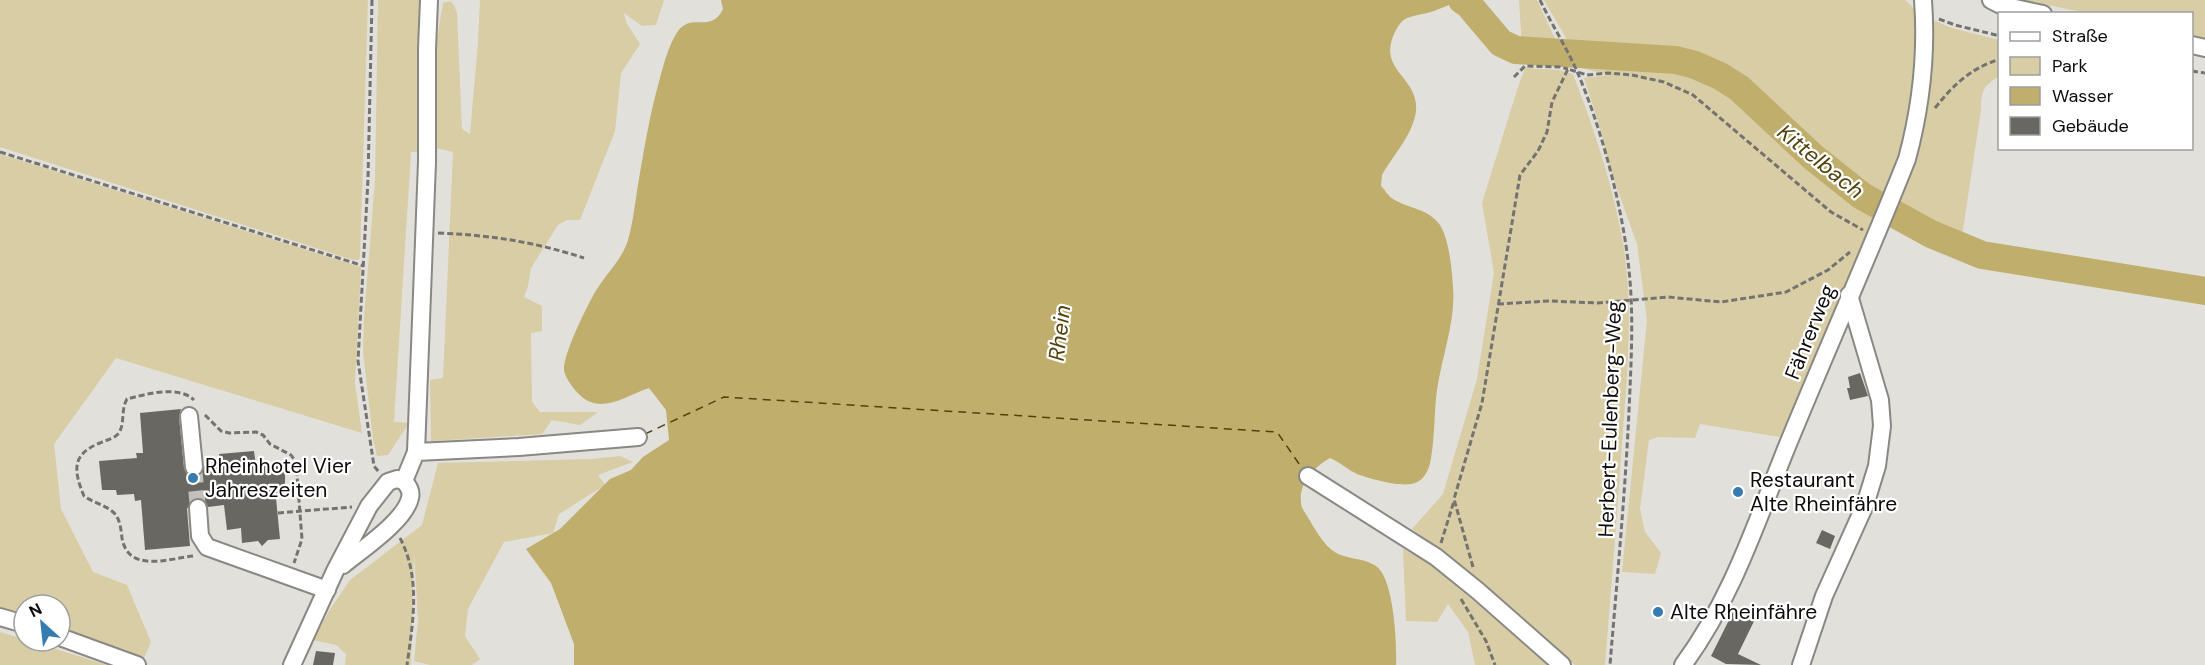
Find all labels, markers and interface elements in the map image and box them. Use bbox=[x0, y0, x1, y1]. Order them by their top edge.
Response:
legend bbox=[1998, 12, 2193, 150]
text: Straße bbox=[2052, 24, 2108, 48]
text: Park bbox=[2052, 54, 2088, 78]
text: Wasser bbox=[2052, 84, 2114, 108]
text: Gebäude bbox=[2052, 114, 2129, 138]
water label: Kittelbach bbox=[1771, 118, 1870, 205]
street label: Fährerweg bbox=[1778, 280, 1842, 384]
street label: Herbert-Eulenberg-Weg bbox=[1592, 300, 1628, 538]
water label: Rhein bbox=[1042, 303, 1077, 363]
place label: Rheinhotel Vier Jahreszeiten bbox=[205, 452, 352, 504]
place label: Restaurant Alte Rheinfähre bbox=[1750, 466, 1897, 518]
marker: Rheinhotel Vier Jahreszeiten bbox=[186, 471, 200, 485]
marker: Restaurant Alte Rheinfähre bbox=[1731, 485, 1745, 499]
north arrow bbox=[12, 593, 72, 653]
text: N bbox=[25, 598, 45, 622]
place label: Alte Rheinfähre bbox=[1670, 598, 1817, 626]
marker: Alte Rheinfähre bbox=[1651, 605, 1665, 619]

